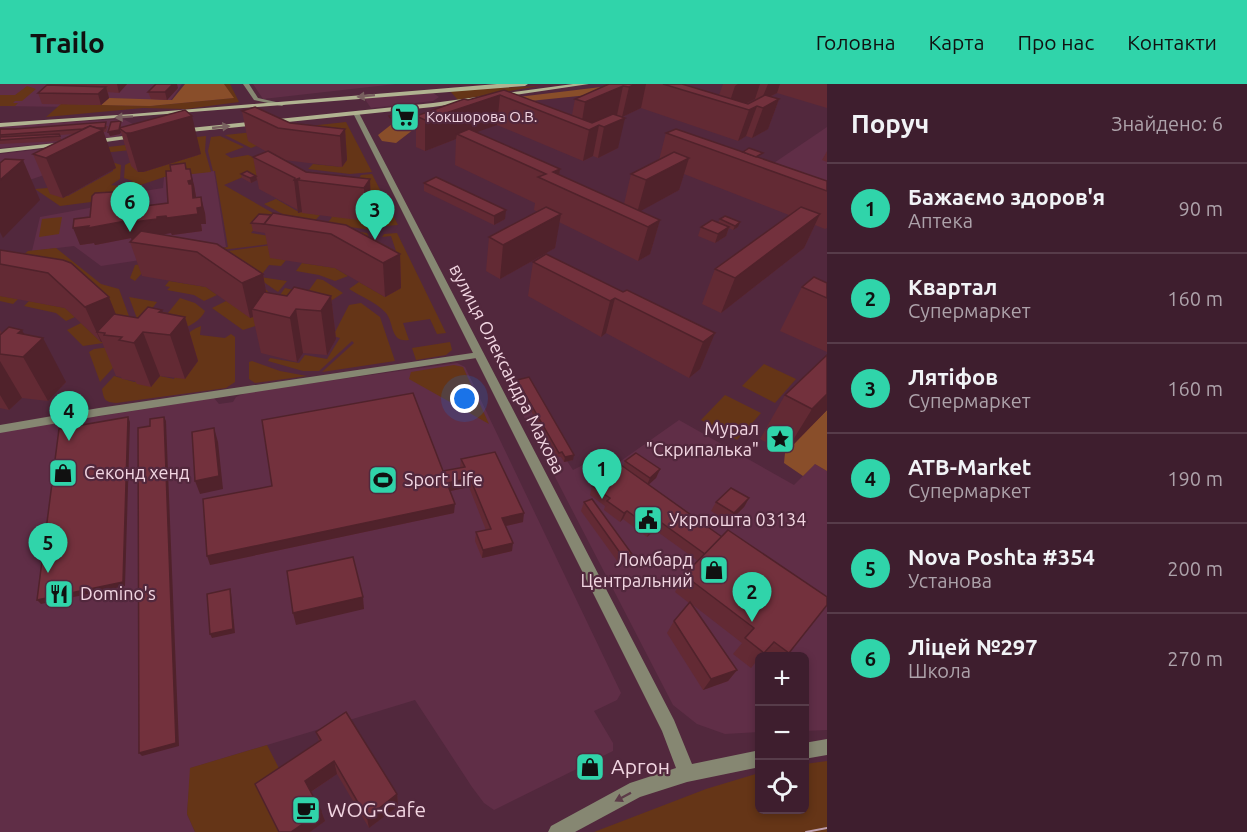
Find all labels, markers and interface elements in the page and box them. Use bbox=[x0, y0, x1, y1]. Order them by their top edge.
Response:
text: Trailo bbox=[30, 27, 105, 58]
text: Головна bbox=[816, 30, 896, 54]
text: Карта bbox=[929, 30, 984, 54]
text: Про нас bbox=[1017, 30, 1094, 54]
text: Контакти bbox=[1127, 30, 1217, 54]
one-way arrow bbox=[357, 91, 376, 101]
supermarket icon: Кокшорова О.В. bbox=[389, 101, 421, 133]
place label: Кокшорова О.В. bbox=[426, 108, 537, 125]
text: Поруч bbox=[851, 109, 929, 138]
one-way arrow bbox=[114, 112, 133, 122]
text: Знайдено: 6 bbox=[1111, 112, 1223, 135]
one-way arrow bbox=[211, 122, 230, 132]
pin: 6 bbox=[110, 182, 150, 232]
text: Бажаємо здоров'я bbox=[908, 184, 1105, 209]
pin: 3 bbox=[356, 190, 394, 240]
text: 1 bbox=[865, 197, 876, 220]
text: 90 m bbox=[1179, 197, 1223, 220]
text: Аптека bbox=[908, 209, 973, 232]
street label: вулиця Олександра Махова bbox=[446, 260, 570, 477]
text: Квартал bbox=[908, 274, 997, 299]
text: 2 bbox=[865, 287, 876, 310]
text: 160 m bbox=[1167, 287, 1223, 310]
text: Супермаркет bbox=[908, 299, 1031, 322]
text: Лятіфов bbox=[908, 364, 998, 389]
text: 3 bbox=[865, 377, 876, 400]
text: 160 m bbox=[1167, 377, 1223, 400]
your location bbox=[450, 384, 479, 413]
text: Супермаркет bbox=[908, 389, 1031, 412]
pin: 4 bbox=[50, 392, 88, 441]
place label: Мурал "Скрипалька" bbox=[646, 418, 759, 459]
place icon: Мурал "Скрипалька" bbox=[764, 423, 796, 455]
pin: 1 bbox=[582, 450, 622, 499]
text: ATB-Market bbox=[908, 454, 1031, 479]
shop icon: Секонд хенд bbox=[47, 457, 79, 489]
place label: Секонд хенд bbox=[84, 462, 190, 482]
sports icon: Sport Life bbox=[367, 464, 399, 496]
text: 4 bbox=[865, 467, 876, 490]
text: 190 m bbox=[1167, 467, 1223, 490]
place label: Sport Life bbox=[404, 469, 483, 489]
text: Супермаркет bbox=[908, 479, 1031, 502]
public building icon: Укрпошта 03134 bbox=[632, 504, 664, 536]
place label: Укрпошта 03134 bbox=[669, 509, 806, 529]
pin: 5 bbox=[28, 524, 68, 573]
text: Nova Poshta #354 bbox=[908, 544, 1095, 569]
place label: Ломбард Центральний bbox=[580, 549, 693, 590]
shop icon: Ломбард Центральний bbox=[698, 554, 730, 586]
text: 5 bbox=[865, 557, 876, 580]
text: 200 m bbox=[1167, 557, 1223, 580]
text: Установа bbox=[908, 569, 992, 592]
pin: 2 bbox=[732, 572, 771, 622]
restaurant icon: Domino's bbox=[43, 578, 75, 610]
place label: Domino's bbox=[80, 583, 156, 603]
text: Ліцей №297 bbox=[908, 634, 1038, 659]
text: 6 bbox=[865, 647, 876, 670]
text: 270 m bbox=[1167, 647, 1223, 670]
map controls bbox=[755, 652, 809, 814]
button: + bbox=[755, 652, 809, 706]
text: Школа bbox=[908, 659, 971, 682]
button: − bbox=[755, 706, 809, 760]
shop icon: Аргон bbox=[574, 751, 606, 783]
place label: Аргон bbox=[611, 754, 670, 778]
button: locate bbox=[755, 760, 809, 814]
one-way arrow bbox=[614, 791, 632, 801]
cafe icon: WOG-Cafe bbox=[290, 794, 322, 826]
place label: WOG-Cafe bbox=[327, 797, 426, 821]

